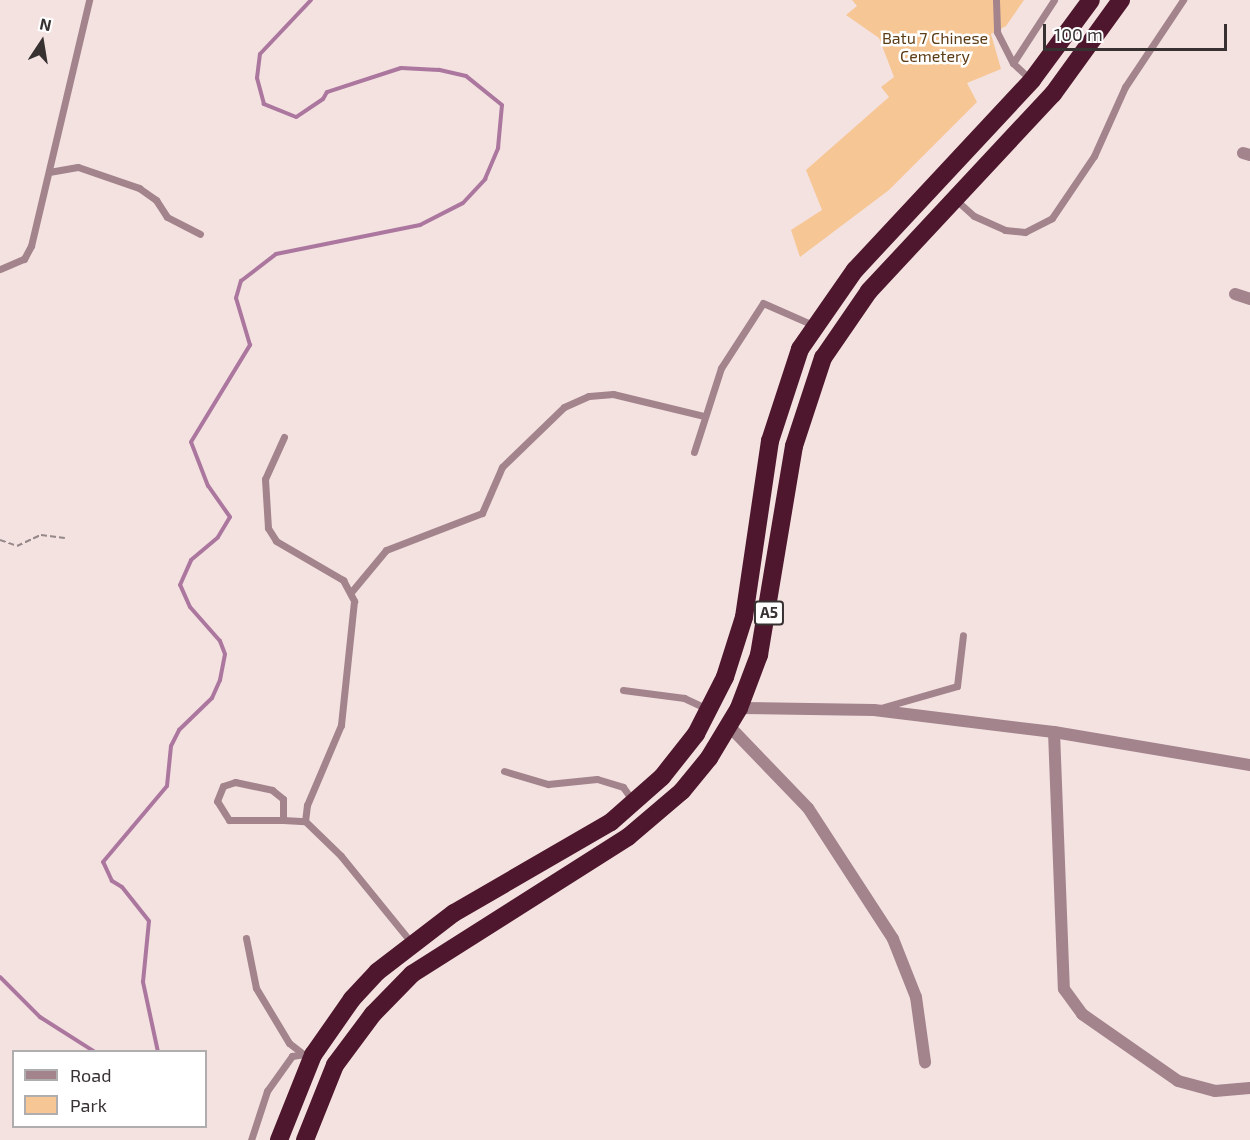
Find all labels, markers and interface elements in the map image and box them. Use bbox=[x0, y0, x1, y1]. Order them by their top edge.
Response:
north arrow bbox=[12, 12, 72, 72]
scale bar bbox=[1046, 12, 1230, 50]
text: N bbox=[38, 13, 53, 34]
text: 100 m bbox=[1054, 23, 1103, 45]
park label: Batu 7 Chinese Cemetery bbox=[882, 28, 988, 66]
road number: A5 bbox=[752, 601, 786, 625]
legend bbox=[12, 1050, 207, 1128]
text: Road bbox=[70, 1064, 111, 1086]
text: Park bbox=[70, 1094, 107, 1116]

